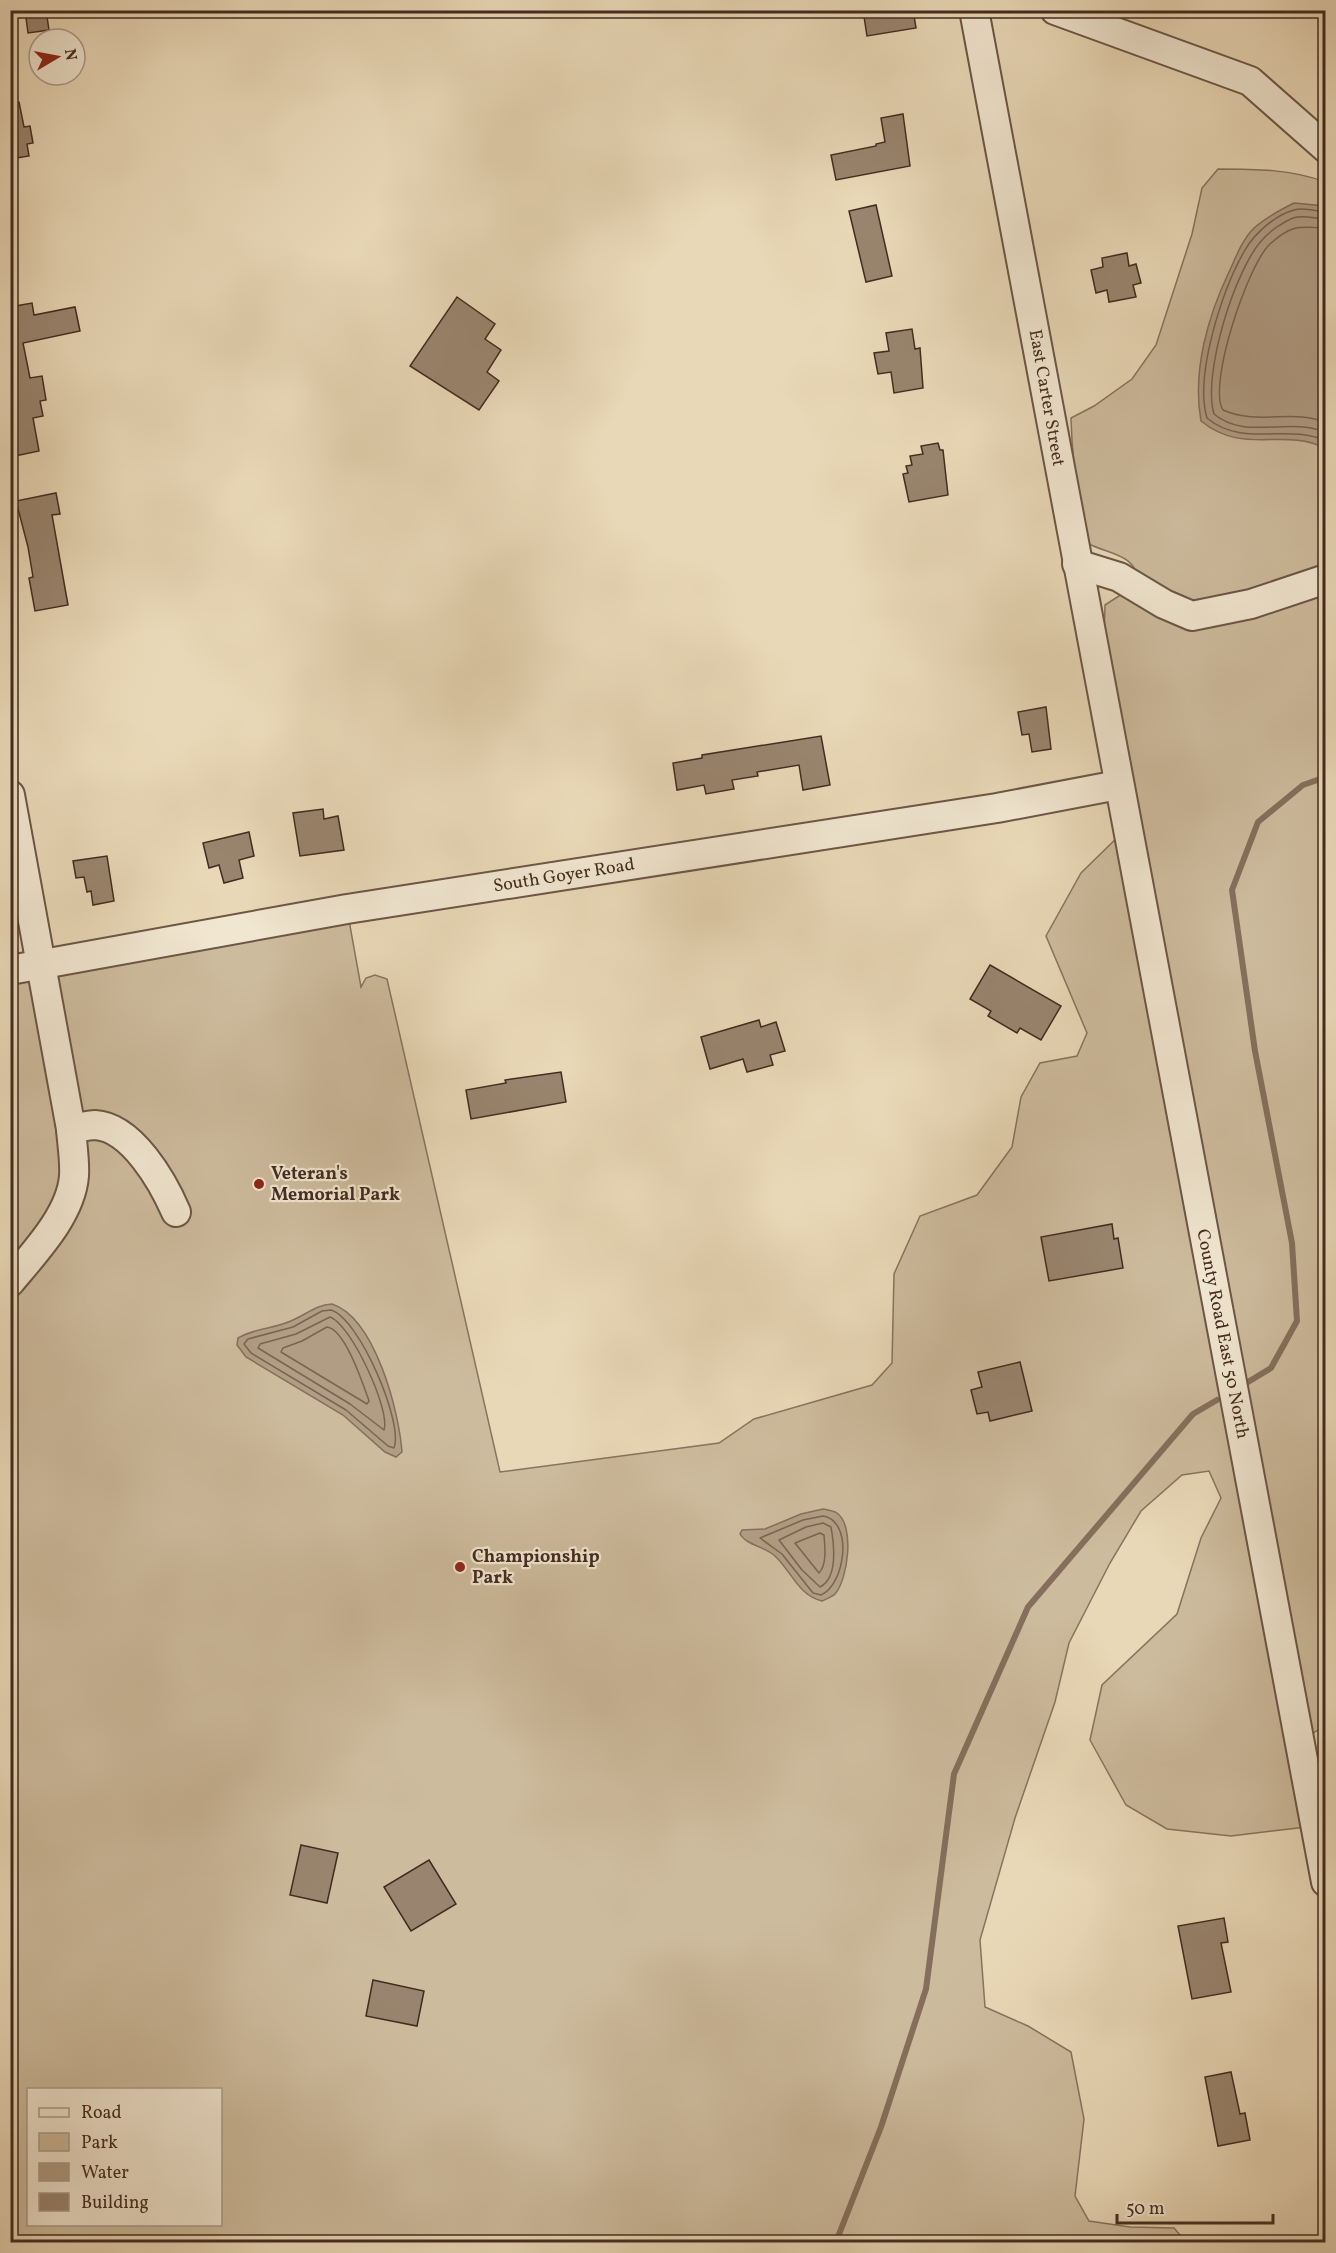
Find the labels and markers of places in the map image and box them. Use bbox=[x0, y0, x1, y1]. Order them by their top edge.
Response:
place label: Veteran's Memorial Park bbox=[271, 1162, 400, 1208]
marker: Veteran's Memorial Park bbox=[252, 1177, 266, 1191]
place label: Championship Park bbox=[472, 1545, 600, 1591]
marker: Championship Park bbox=[453, 1560, 467, 1574]

